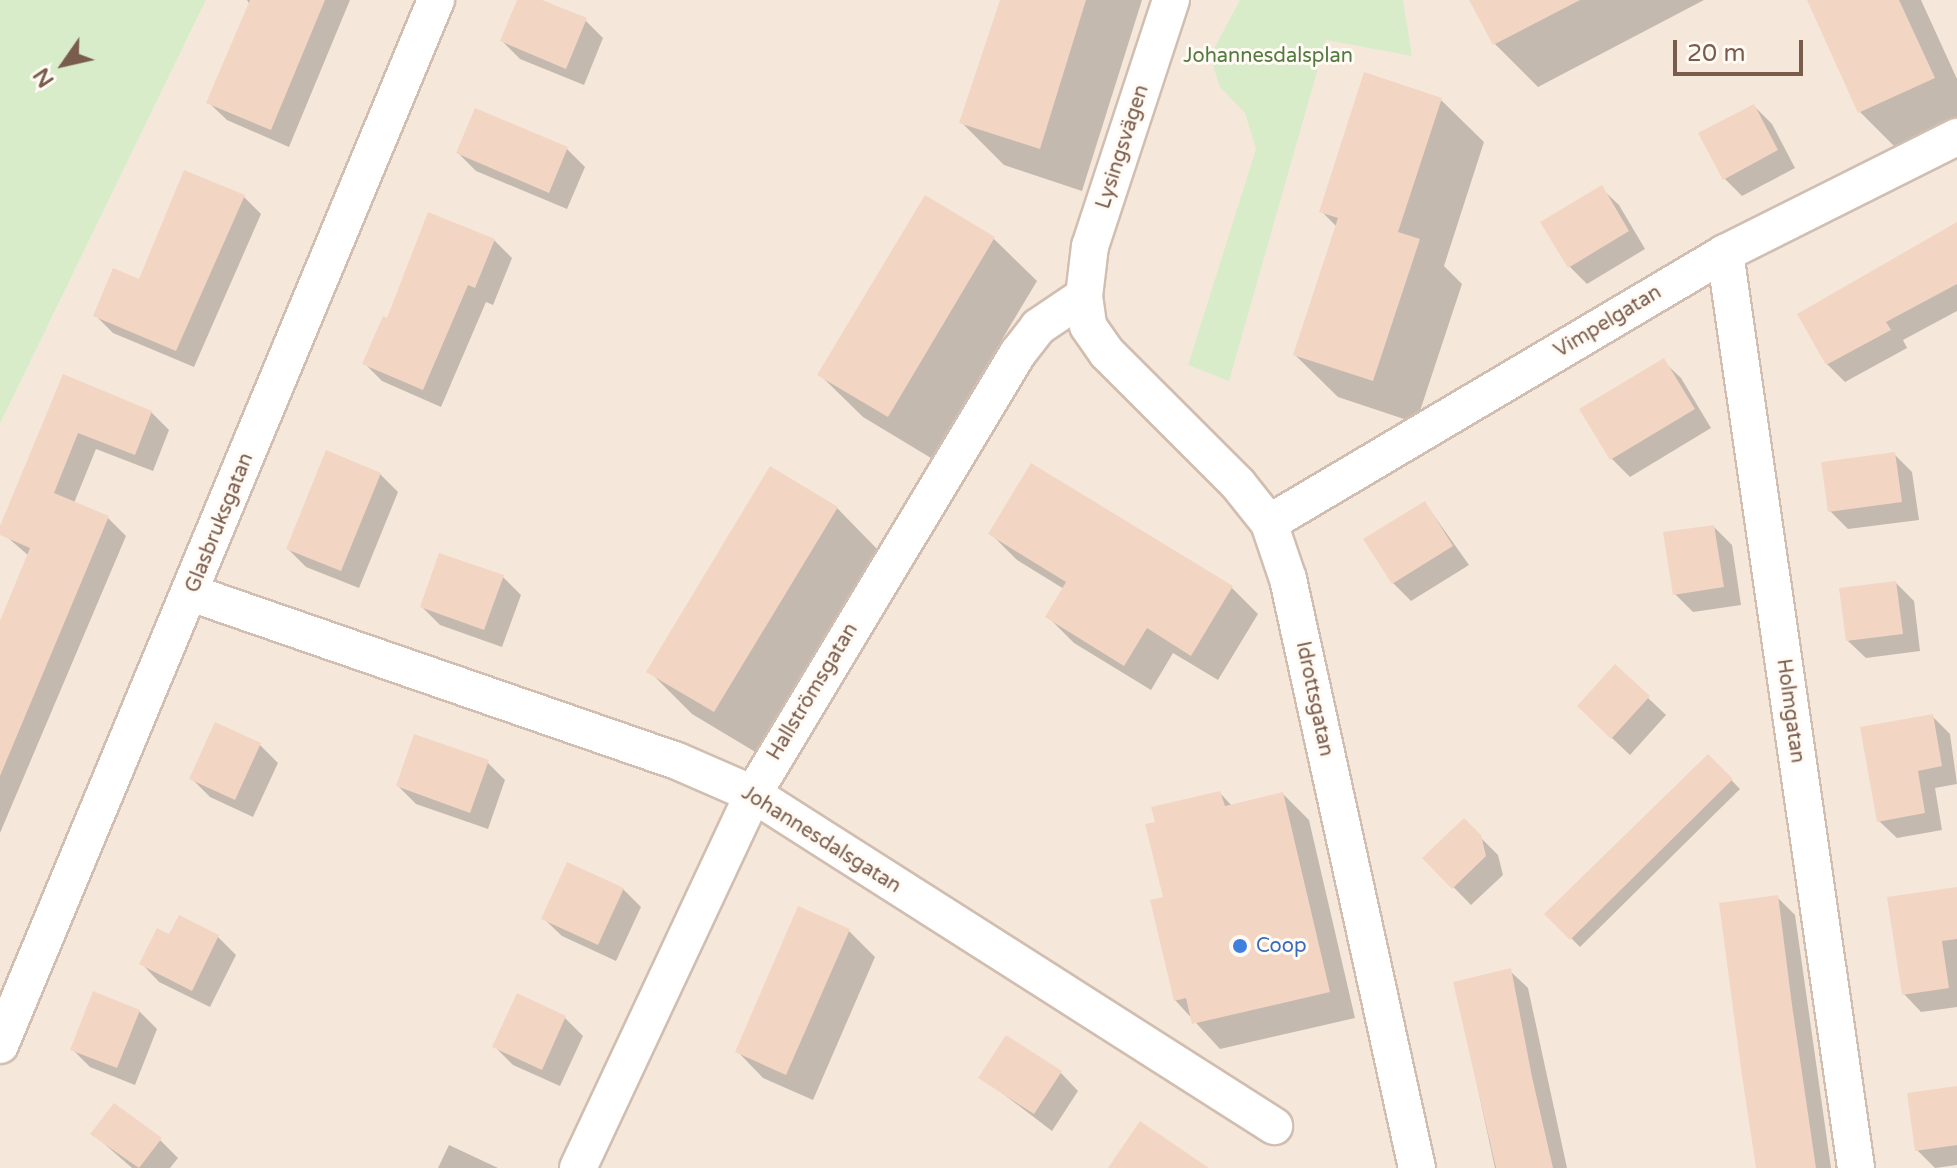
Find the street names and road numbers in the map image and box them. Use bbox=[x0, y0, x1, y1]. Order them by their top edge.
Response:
street label: Lysingsvägen bbox=[1092, 82, 1154, 212]
street label: Vimpelgatan bbox=[1550, 281, 1666, 363]
street label: Glasbruksgatan bbox=[181, 450, 259, 596]
street label: Hallströmsgatan bbox=[763, 619, 863, 765]
street label: Idrottsgatan bbox=[1290, 639, 1338, 759]
street label: Holmgatan bbox=[1771, 657, 1809, 765]
street label: Johannesdalsgatan bbox=[737, 781, 905, 899]

